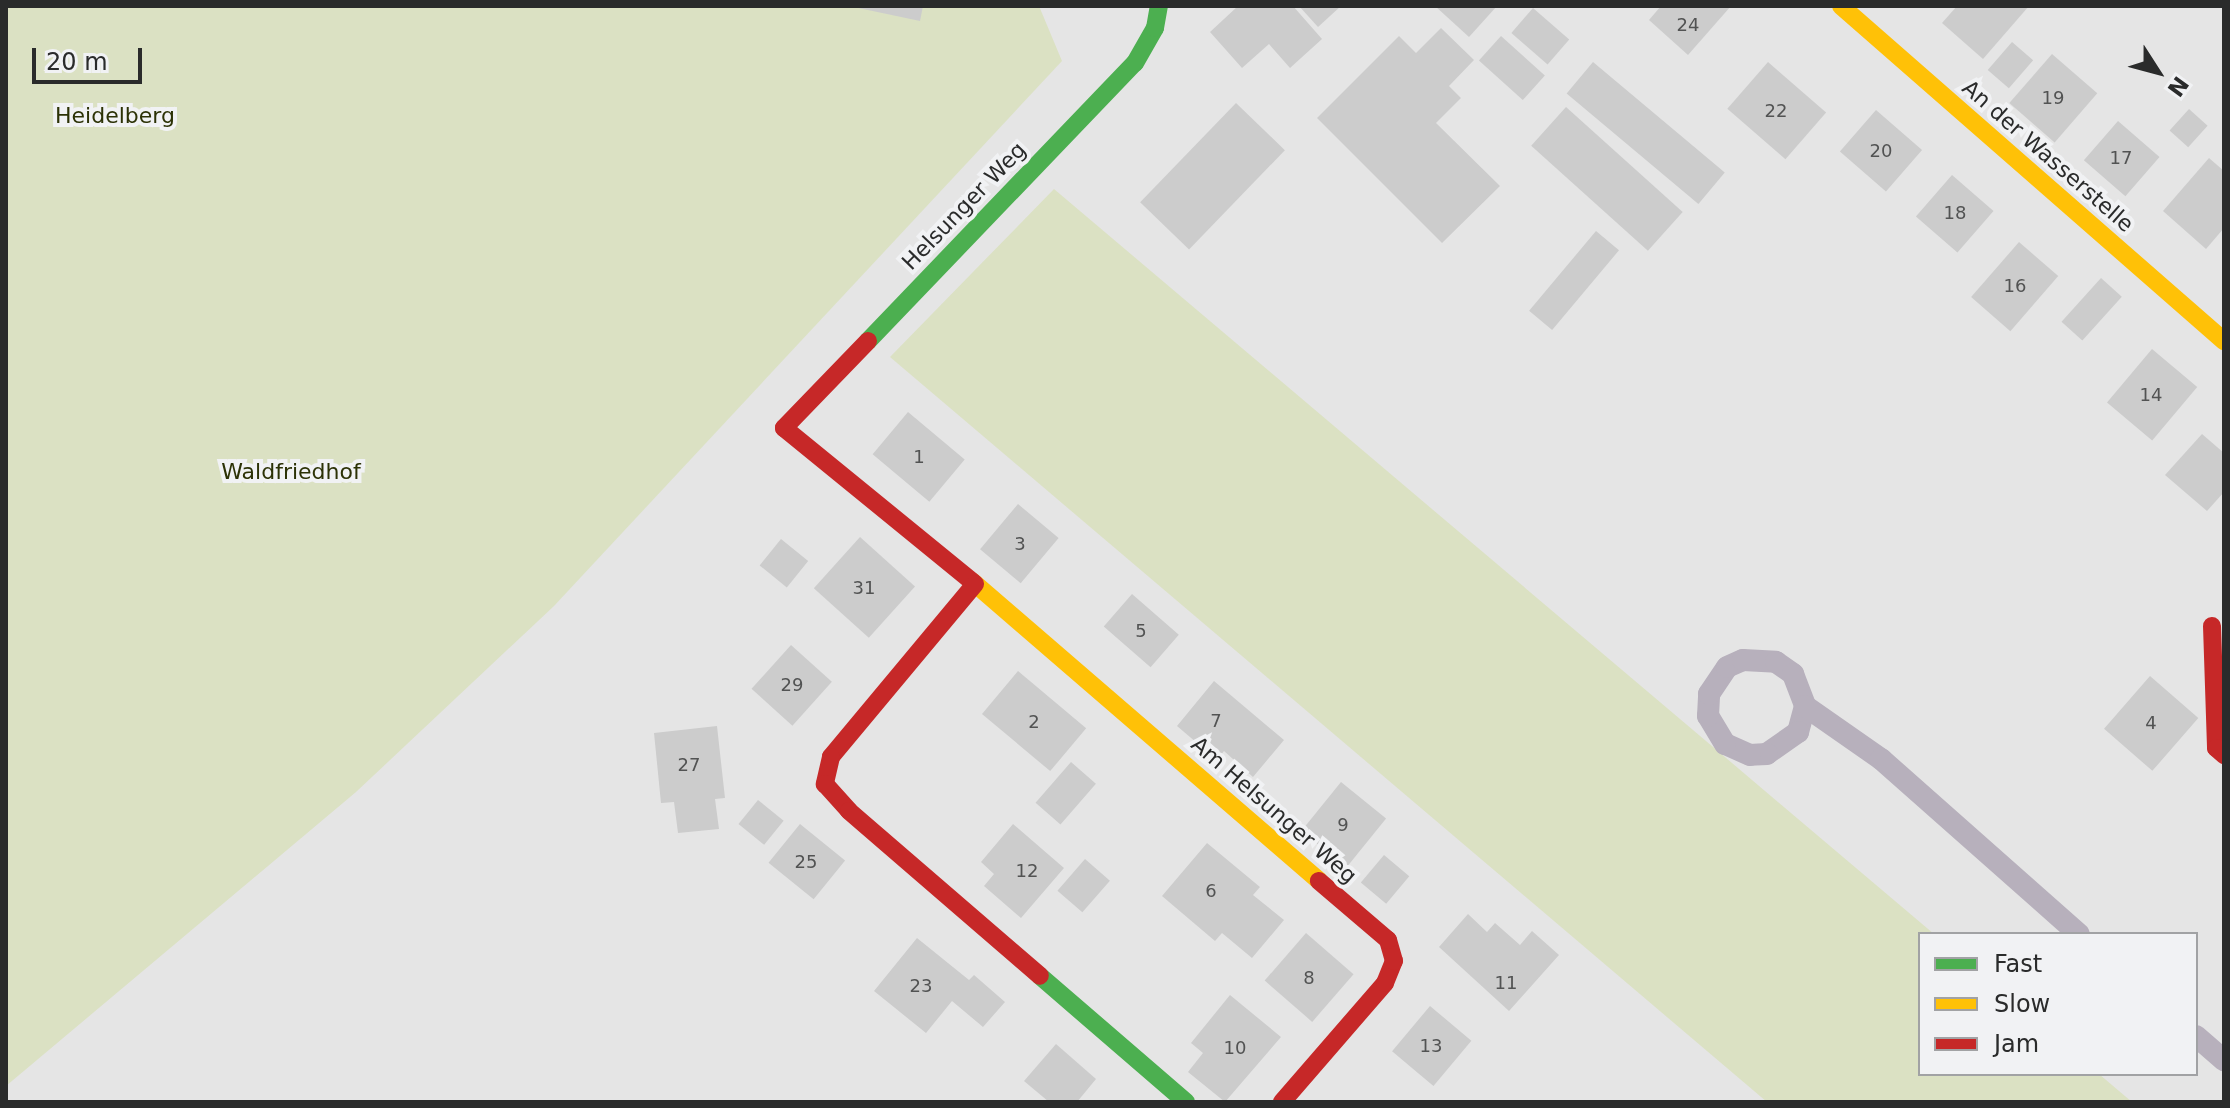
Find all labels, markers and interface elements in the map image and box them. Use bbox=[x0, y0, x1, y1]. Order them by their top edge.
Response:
house number: 24 bbox=[1677, 14, 1699, 36]
scale bar bbox=[36, 32, 146, 82]
north arrow bbox=[2118, 32, 2198, 112]
text: 20 m bbox=[46, 48, 108, 76]
text: N bbox=[2162, 72, 2193, 101]
street label: An der Wasserstelle bbox=[1957, 74, 2139, 238]
house number: 19 bbox=[2042, 87, 2064, 109]
house number: 22 bbox=[1765, 100, 1787, 122]
park label: Heidelberg bbox=[55, 103, 175, 129]
street label: Helsunger Weg bbox=[896, 137, 1032, 275]
house number: 20 bbox=[1870, 140, 1892, 162]
house number: 17 bbox=[2110, 147, 2132, 169]
house number: 18 bbox=[1944, 202, 1966, 224]
house number: 16 bbox=[2004, 275, 2026, 297]
house number: 14 bbox=[2140, 384, 2162, 406]
house number: 1 bbox=[913, 446, 925, 468]
park label: Waldfriedhof bbox=[221, 459, 361, 485]
house number: 3 bbox=[1014, 533, 1026, 555]
house number: 31 bbox=[853, 577, 875, 599]
house number: 5 bbox=[1135, 620, 1147, 642]
house number: 29 bbox=[781, 674, 803, 696]
house number: 7 bbox=[1210, 710, 1222, 732]
house number: 2 bbox=[1028, 711, 1040, 733]
house number: 4 bbox=[2145, 712, 2157, 734]
street label: Am Helsunger Weg bbox=[1186, 731, 1362, 889]
house number: 27 bbox=[678, 754, 700, 776]
house number: 9 bbox=[1337, 814, 1349, 836]
house number: 25 bbox=[795, 851, 817, 873]
house number: 12 bbox=[1016, 860, 1038, 882]
house number: 6 bbox=[1205, 880, 1217, 902]
legend bbox=[1918, 932, 2198, 1076]
text: Fast bbox=[1994, 950, 2042, 978]
house number: 8 bbox=[1303, 967, 1315, 989]
house number: 11 bbox=[1495, 972, 1517, 994]
house number: 23 bbox=[910, 975, 932, 997]
text: Slow bbox=[1994, 990, 2050, 1018]
text: Jam bbox=[1994, 1030, 2039, 1058]
house number: 13 bbox=[1420, 1035, 1442, 1057]
house number: 10 bbox=[1224, 1037, 1246, 1059]

